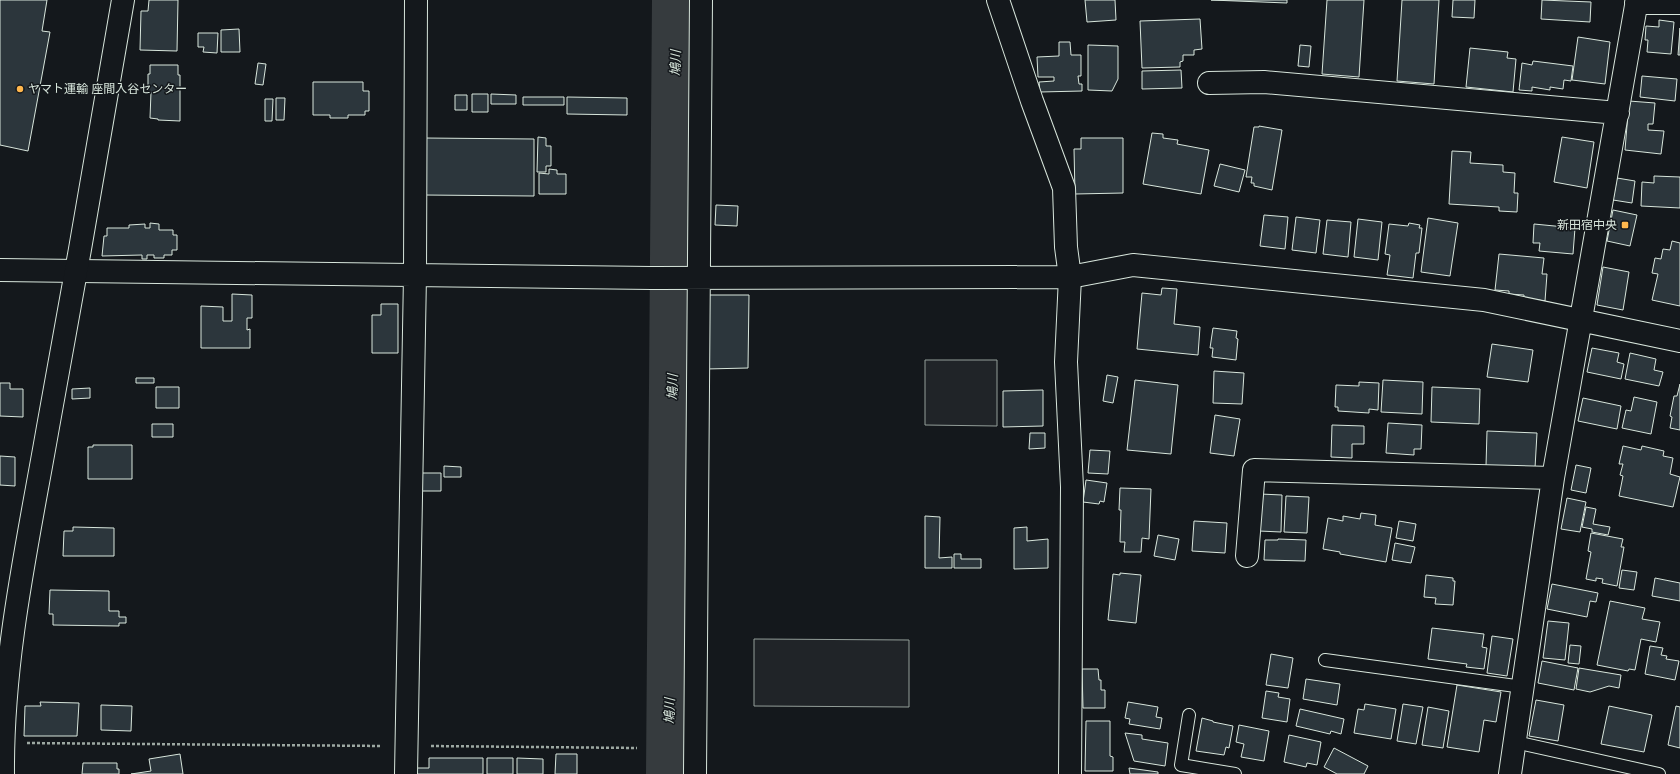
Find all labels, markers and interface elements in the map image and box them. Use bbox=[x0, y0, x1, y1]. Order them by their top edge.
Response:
water label: 鳩川 bbox=[667, 48, 684, 76]
place label: ヤマト運輸 座間入谷センター bbox=[28, 81, 187, 96]
marker: ヤマト運輸 座間入谷センター bbox=[15, 84, 25, 94]
place label: 新田宿中央 bbox=[1557, 217, 1617, 232]
marker: 新田宿中央 bbox=[1620, 220, 1630, 230]
water label: 鳩川 bbox=[664, 372, 681, 400]
water label: 鳩川 bbox=[661, 696, 678, 724]

